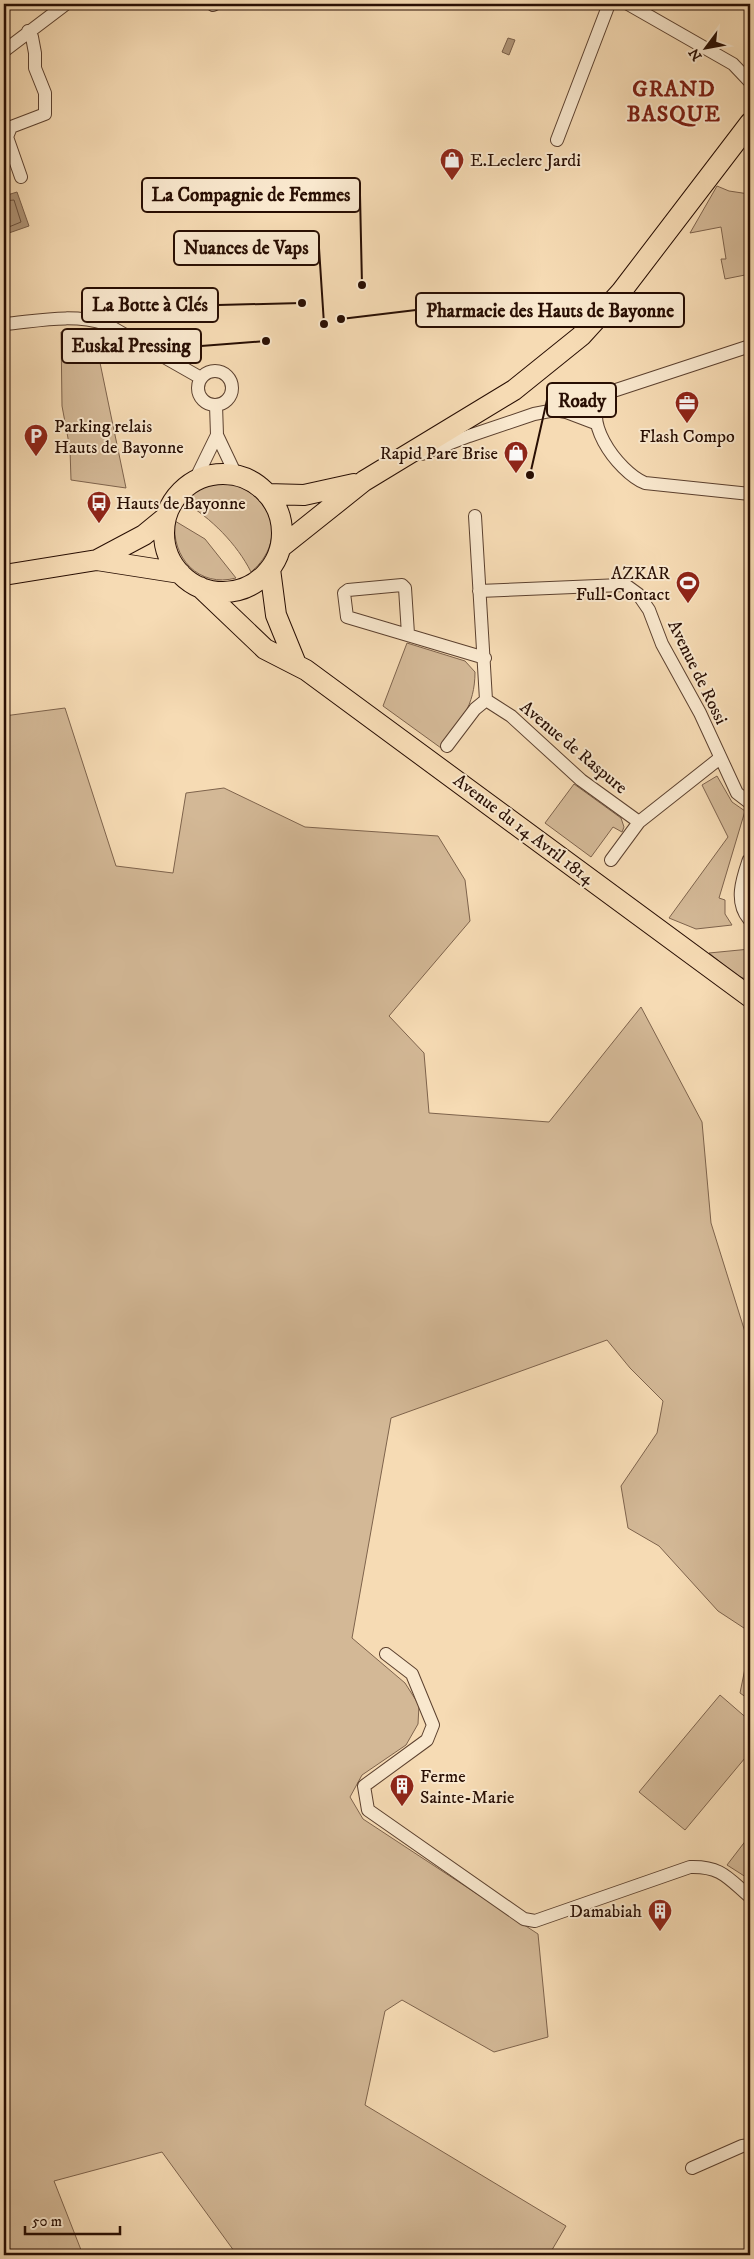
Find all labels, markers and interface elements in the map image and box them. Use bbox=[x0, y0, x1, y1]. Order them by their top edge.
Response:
north arrow bbox=[682, 22, 732, 72]
text: N bbox=[685, 44, 707, 64]
district label: GRAND BASQUE bbox=[627, 76, 721, 128]
shop icon: E.Leclerc Jardi bbox=[439, 147, 465, 181]
place label: E.Leclerc Jardi bbox=[470, 150, 581, 172]
callout: La Compagnie de Femmes bbox=[142, 178, 360, 212]
text: La Compagnie de Femmes bbox=[152, 184, 351, 207]
callout: Nuances de Vaps bbox=[174, 231, 319, 265]
text: Nuances de Vaps bbox=[184, 237, 309, 260]
callout: La Botte à Clés bbox=[82, 288, 218, 322]
callout: Pharmacie des Hauts de Bayonne bbox=[416, 293, 684, 327]
text: La Botte à Clés bbox=[92, 294, 209, 317]
text: Pharmacie des Hauts de Bayonne bbox=[426, 300, 674, 323]
callout: Euskal Pressing bbox=[62, 329, 201, 363]
text: Euskal Pressing bbox=[72, 335, 191, 358]
callout: Roady bbox=[547, 383, 616, 417]
text: Roady bbox=[558, 390, 607, 413]
office icon: Flash Compo bbox=[674, 390, 700, 424]
place label: Parking relais Hauts de Bayonne bbox=[54, 416, 184, 459]
parking icon: Parking relais Hauts de Bayonne bbox=[23, 423, 49, 457]
place label: Flash Compo bbox=[639, 426, 735, 448]
shop icon: Rapid Pare Brise bbox=[503, 440, 529, 474]
place label: Rapid Pare Brise bbox=[380, 443, 498, 465]
bus stop icon: Hauts de Bayonne bbox=[86, 490, 112, 524]
place label: Hauts de Bayonne bbox=[116, 493, 246, 515]
place label: AZKAR Full-Contact bbox=[576, 563, 670, 606]
sports icon: AZKAR Full-Contact bbox=[675, 570, 701, 604]
street label: Avenue de Rossi bbox=[662, 617, 732, 728]
street label: Avenue de Raspure bbox=[515, 696, 632, 799]
street label: Avenue du 14 Avril 1814 bbox=[449, 770, 599, 890]
place label: Ferme Sainte-Marie bbox=[420, 1766, 514, 1809]
building icon: Ferme Sainte-Marie bbox=[389, 1773, 415, 1807]
building icon: Damabiah bbox=[647, 1898, 673, 1932]
place label: Damabiah bbox=[570, 1901, 643, 1923]
scale bar bbox=[25, 2204, 120, 2236]
text: 50 m bbox=[32, 2212, 62, 2231]

